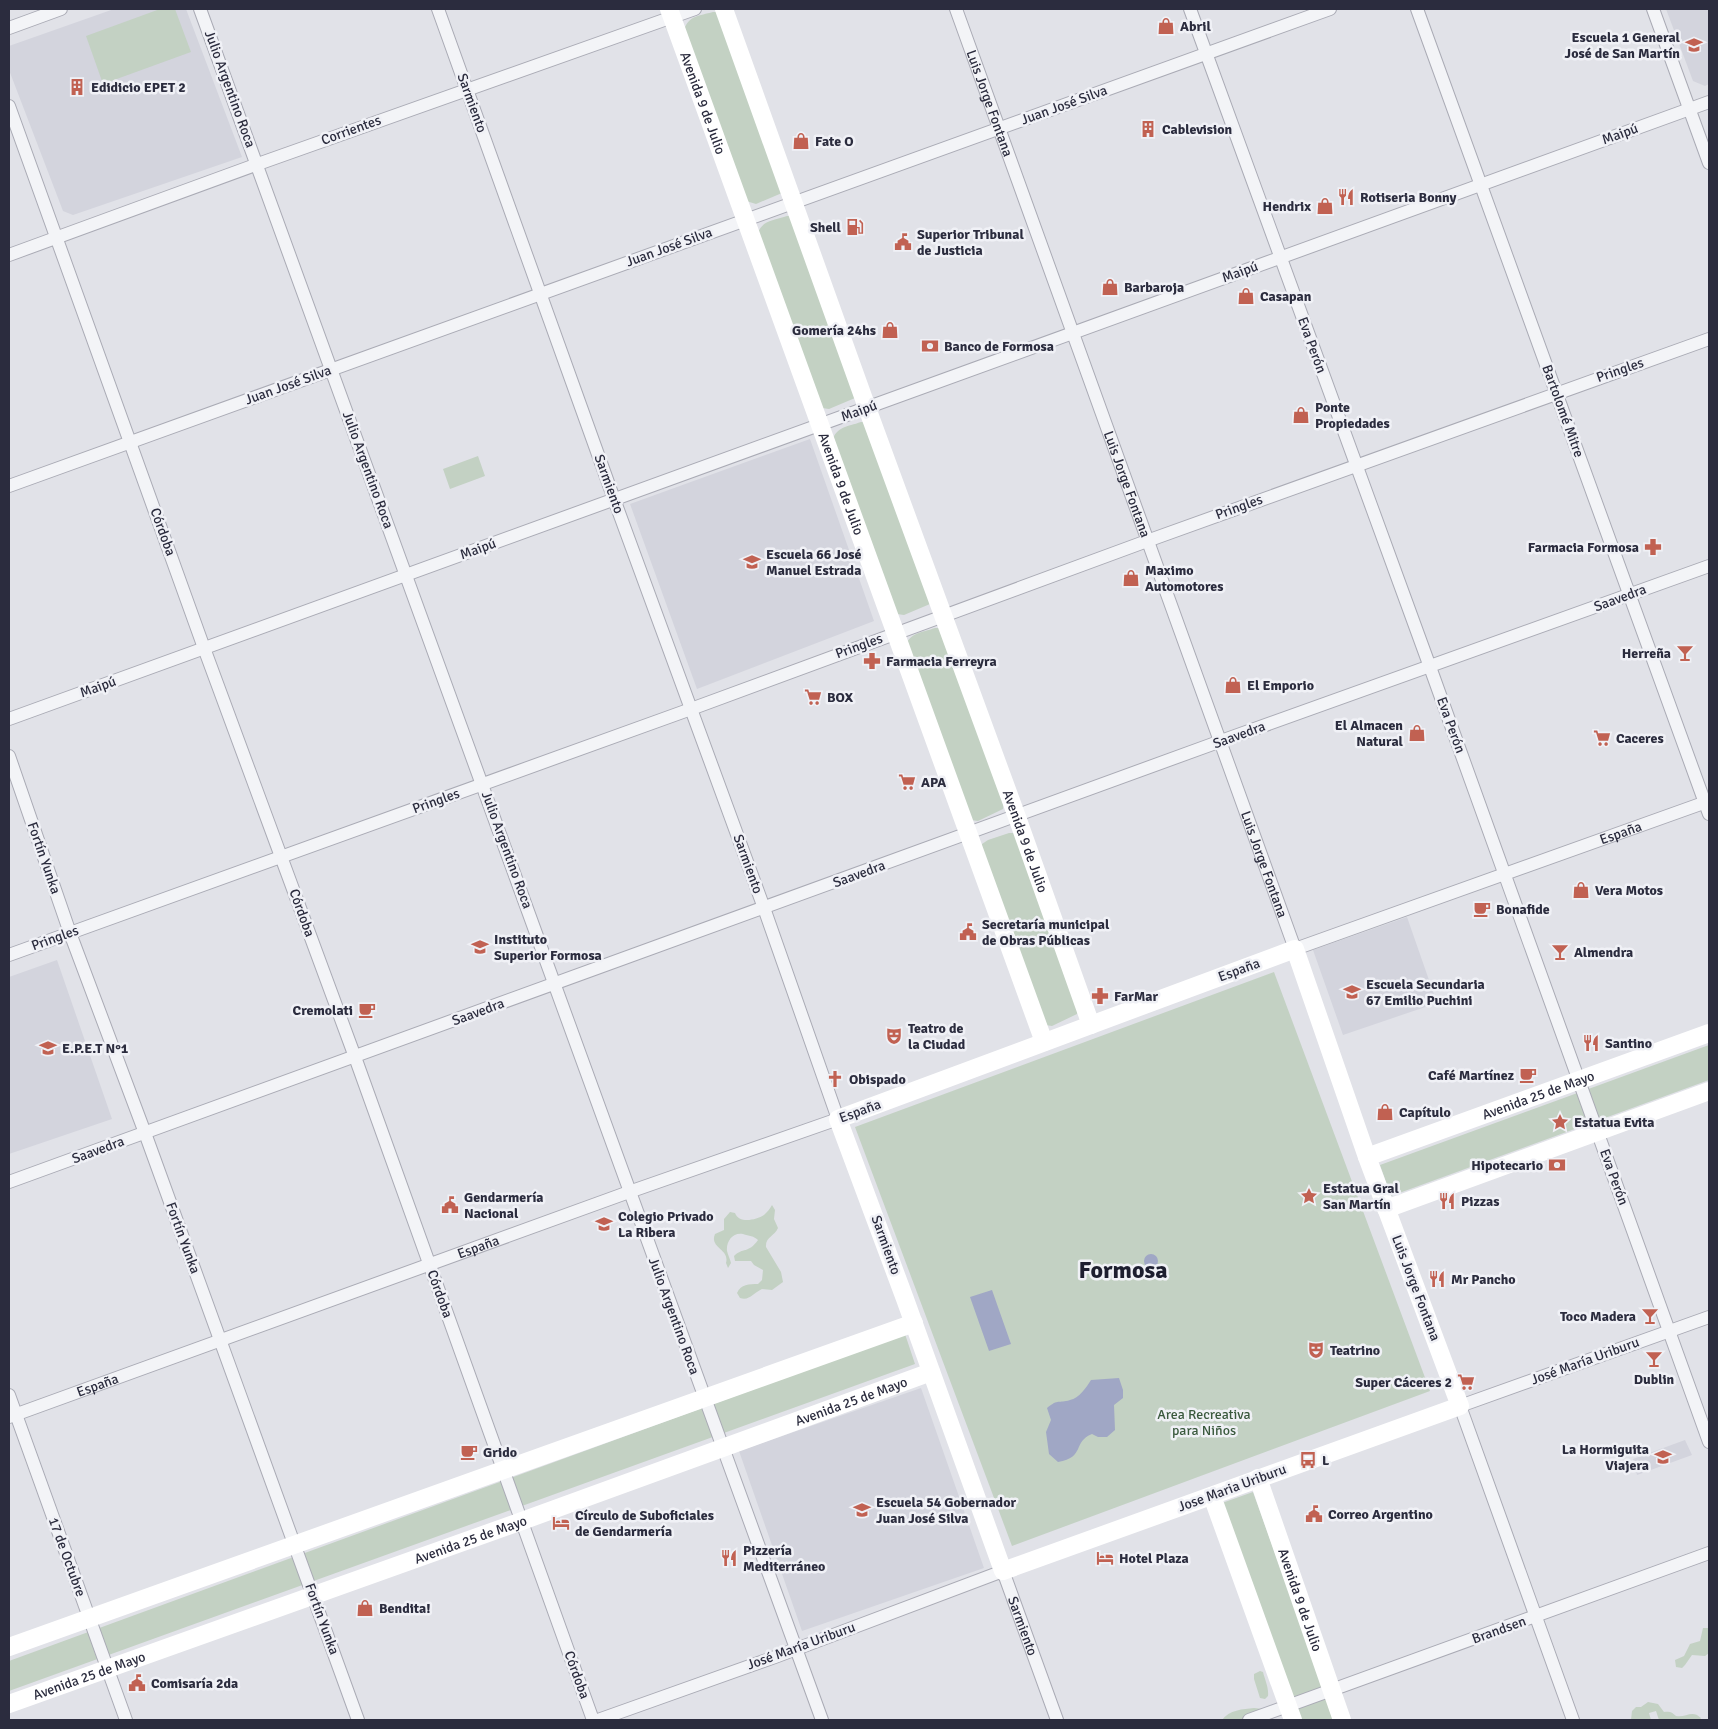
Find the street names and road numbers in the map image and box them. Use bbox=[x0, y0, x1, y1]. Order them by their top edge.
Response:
street label: Julio Argentino Roca bbox=[201, 28, 259, 150]
street label: Luis Jorge Fontana bbox=[963, 47, 1017, 159]
street label: Avenida 9 de Julio bbox=[677, 49, 730, 157]
street label: Sarmiento bbox=[453, 71, 491, 135]
street label: Juan José Silva bbox=[1019, 82, 1109, 128]
street label: Corrientes bbox=[319, 111, 383, 149]
street label: Maipú bbox=[1600, 120, 1640, 148]
street label: Juan José Silva bbox=[624, 224, 714, 270]
street label: Maipú bbox=[1220, 258, 1260, 286]
street label: Eva Perón bbox=[1294, 315, 1330, 375]
street label: Pringles bbox=[1594, 354, 1646, 386]
street label: Juan José Silva bbox=[243, 362, 333, 408]
street label: Bartolomé Mitre bbox=[1538, 362, 1588, 460]
street label: Maipú bbox=[839, 397, 879, 425]
street label: Julio Argentino Roca bbox=[339, 409, 397, 531]
street label: Luis Jorge Fontana bbox=[1100, 428, 1154, 540]
street label: Avenida 9 de Julio bbox=[815, 430, 868, 537]
street label: Sarmiento bbox=[590, 452, 628, 516]
street label: Pringles bbox=[1213, 491, 1265, 523]
street label: Córdoba bbox=[146, 506, 180, 558]
street label: Maipú bbox=[458, 535, 498, 563]
street label: Saavedra bbox=[1591, 581, 1649, 615]
street label: Pringles bbox=[833, 630, 885, 662]
street label: Maipú bbox=[78, 673, 118, 701]
street label: Eva Perón bbox=[1433, 695, 1469, 755]
street label: Saavedra bbox=[1210, 718, 1268, 752]
street label: Pringles bbox=[410, 785, 462, 817]
street label: Avenida 9 de Julio bbox=[999, 787, 1052, 895]
street label: Julio Argentino Roca bbox=[478, 789, 536, 911]
street label: Luis Jorge Fontana bbox=[1237, 808, 1291, 920]
street label: España bbox=[1597, 817, 1644, 848]
street label: Fortín Yunka bbox=[24, 820, 64, 896]
street label: Sarmiento bbox=[729, 832, 767, 896]
street label: Saavedra bbox=[830, 857, 888, 891]
street label: Córdoba bbox=[285, 887, 319, 939]
street label: Pringles bbox=[29, 922, 81, 954]
street label: España bbox=[1216, 955, 1262, 985]
street label: Saavedra bbox=[449, 995, 507, 1029]
street label: Avenida 25 de Mayo bbox=[1480, 1067, 1597, 1123]
street label: España bbox=[837, 1096, 883, 1126]
street label: Saavedra bbox=[69, 1133, 127, 1167]
street label: Eva Perón bbox=[1596, 1147, 1632, 1207]
street label: Fortín Yunka bbox=[162, 1200, 204, 1276]
street label: Sarmiento bbox=[867, 1213, 905, 1277]
street label: España bbox=[455, 1231, 501, 1262]
street label: Luis Jorge Fontana bbox=[1388, 1233, 1444, 1343]
street label: Julio Argentino Roca bbox=[645, 1255, 703, 1377]
street label: Córdoba bbox=[423, 1268, 457, 1320]
street label: José María Uriburu bbox=[1529, 1334, 1641, 1388]
street label: España bbox=[74, 1370, 121, 1400]
street label: Avenida 25 de Mayo bbox=[793, 1373, 910, 1429]
street label: Jose Maria Uriburu bbox=[1176, 1461, 1288, 1515]
street label: Avenida 25 de Mayo bbox=[412, 1511, 529, 1567]
street label: 17 de Octubre bbox=[45, 1515, 89, 1599]
street label: Avenida 9 de Julio bbox=[1275, 1546, 1326, 1654]
street label: Fortín Yunka bbox=[301, 1581, 343, 1657]
street label: Sarmiento bbox=[1004, 1594, 1041, 1658]
street label: Brandsen bbox=[1470, 1612, 1528, 1648]
street label: José María Uriburu bbox=[745, 1619, 857, 1673]
street label: Avenida 25 de Mayo bbox=[31, 1648, 148, 1703]
street label: Córdoba bbox=[560, 1649, 594, 1701]

